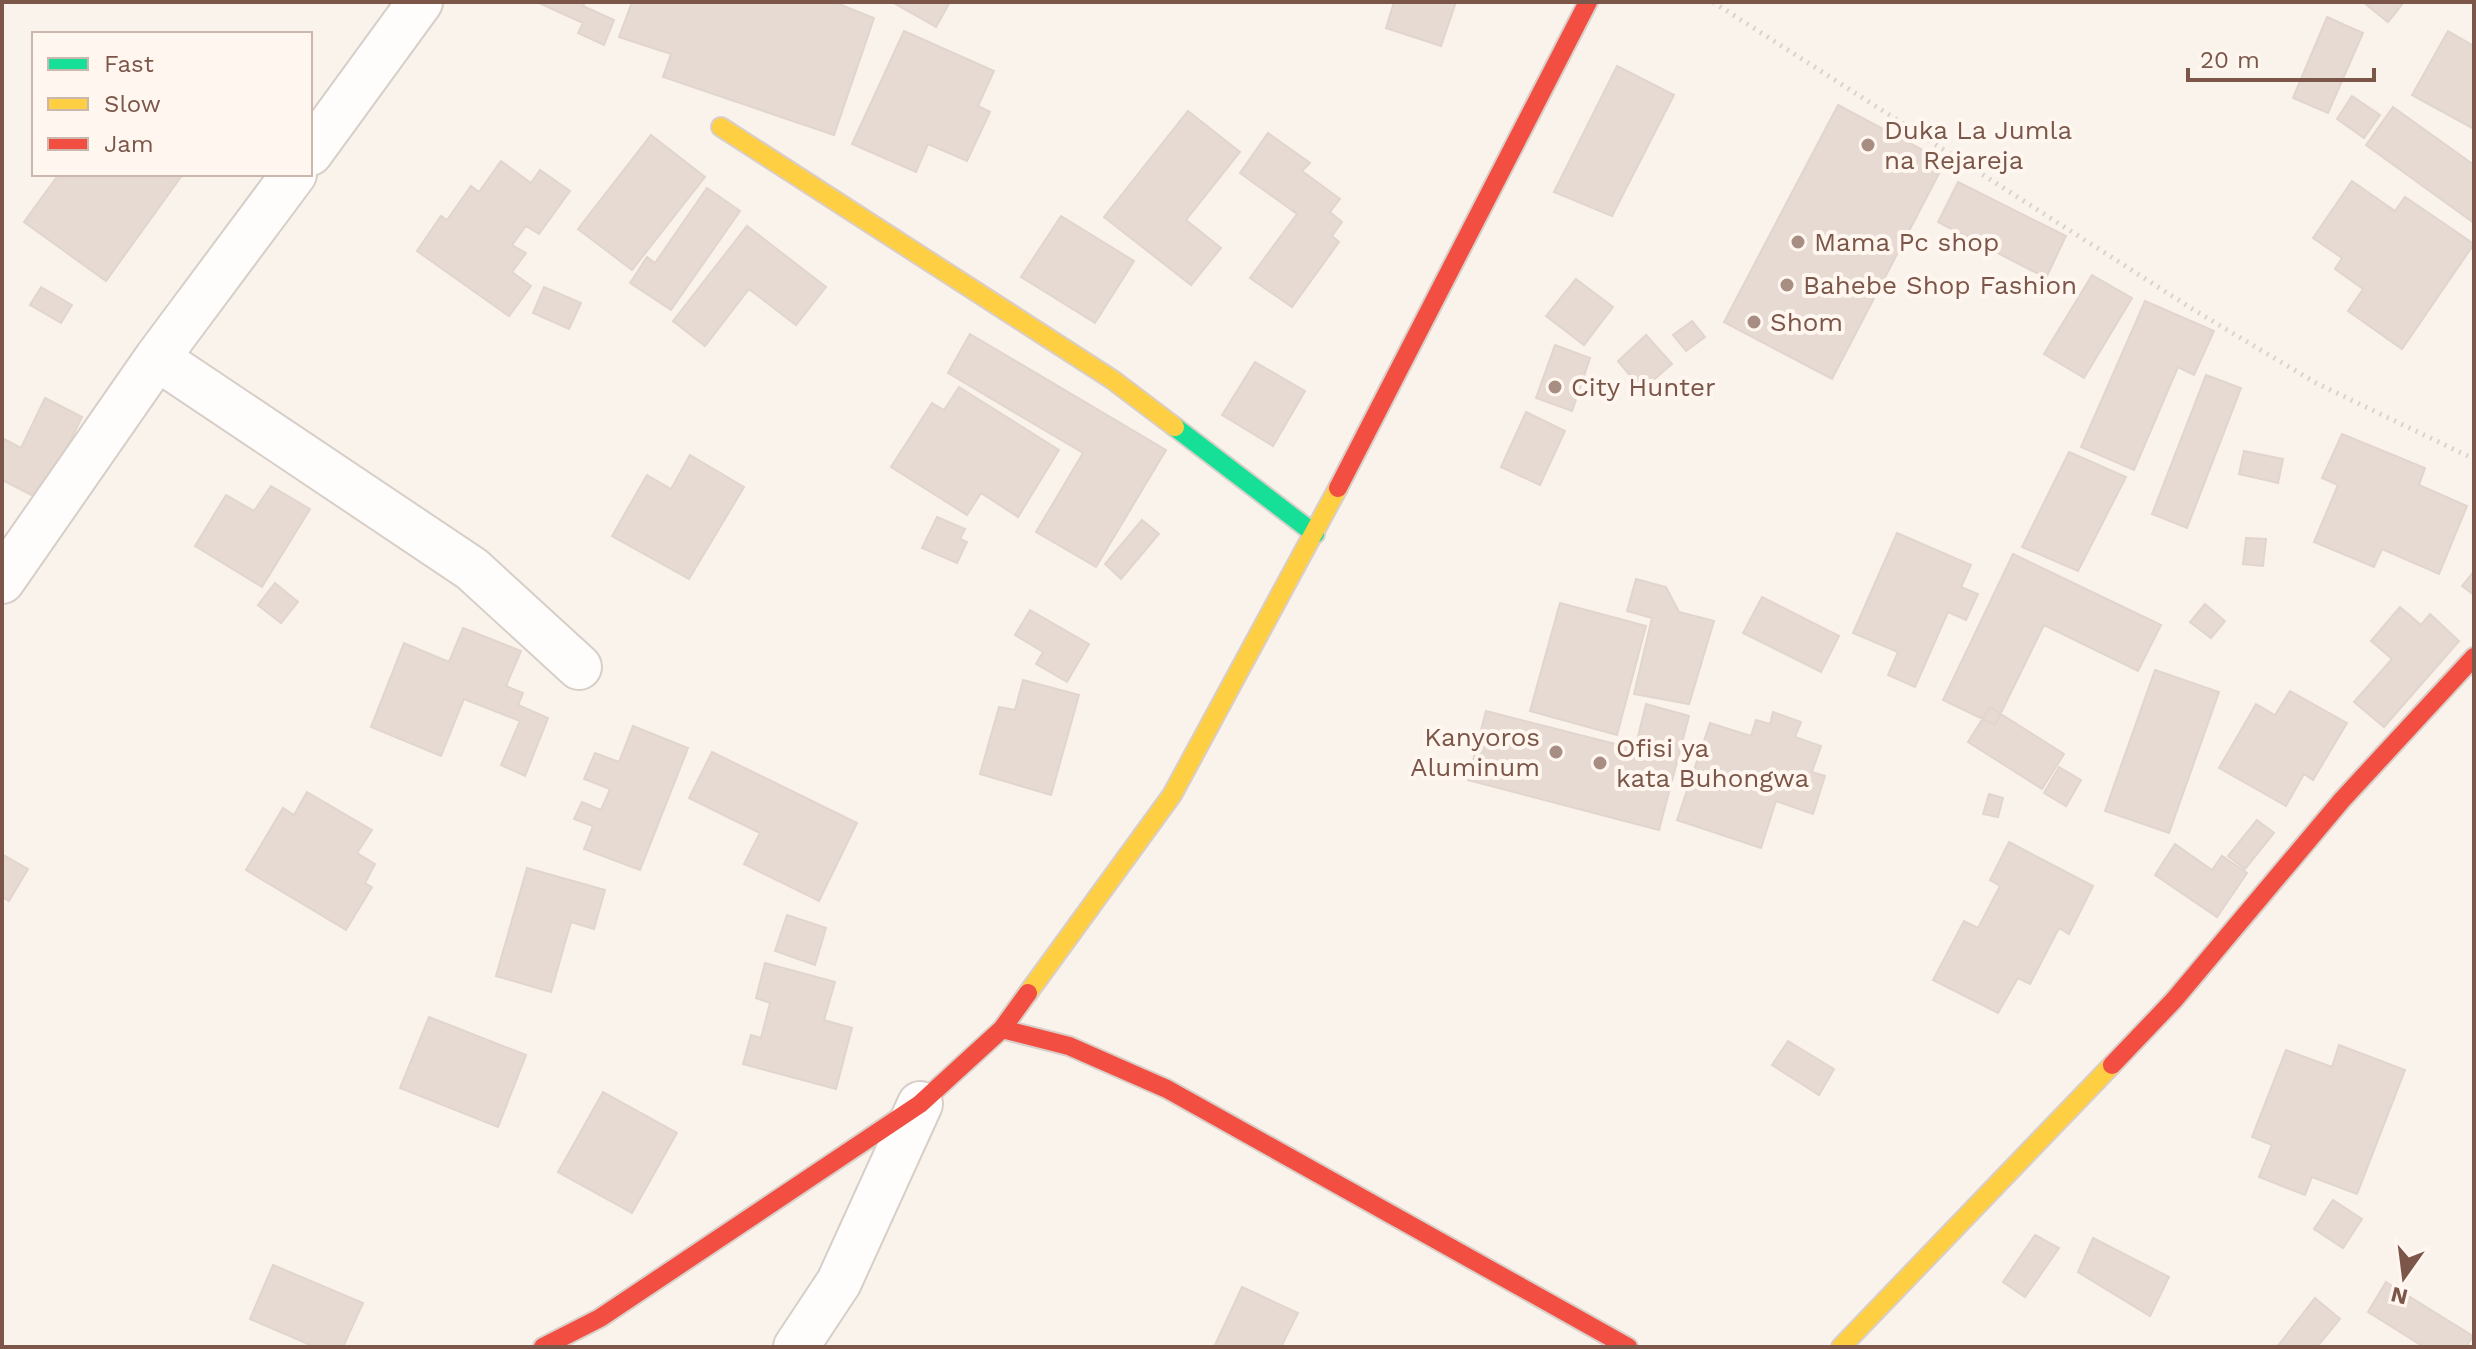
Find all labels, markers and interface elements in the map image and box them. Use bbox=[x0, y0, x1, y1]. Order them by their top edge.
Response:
legend bbox=[32, 32, 312, 176]
scale bar bbox=[2188, 32, 2374, 82]
text: 20 m bbox=[2200, 46, 2260, 74]
text: Fast bbox=[104, 50, 154, 78]
text: Slow bbox=[104, 90, 161, 118]
place label: Duka La Jumla na Rejareja bbox=[1884, 115, 2072, 175]
text: Jam bbox=[104, 130, 154, 158]
marker: Duka La Jumla na Rejareja bbox=[1859, 136, 1877, 154]
place label: Mama Pc shop bbox=[1814, 227, 1999, 257]
marker: Mama Pc shop bbox=[1789, 233, 1807, 251]
place label: Bahebe Shop Fashion bbox=[1803, 270, 2077, 300]
marker: Bahebe Shop Fashion bbox=[1778, 276, 1796, 294]
place label: Shom bbox=[1770, 307, 1843, 337]
marker: Shom bbox=[1745, 313, 1763, 331]
place label: City Hunter bbox=[1571, 372, 1716, 402]
marker: City Hunter bbox=[1546, 378, 1564, 396]
place label: Kanyoros Aluminum bbox=[1410, 722, 1540, 782]
place label: Ofisi ya kata Buhongwa bbox=[1616, 733, 1809, 793]
marker: Kanyoros Aluminum bbox=[1547, 743, 1565, 761]
marker: Ofisi ya kata Buhongwa bbox=[1591, 754, 1609, 772]
north arrow bbox=[2364, 1237, 2444, 1317]
text: N bbox=[2388, 1282, 2410, 1310]

